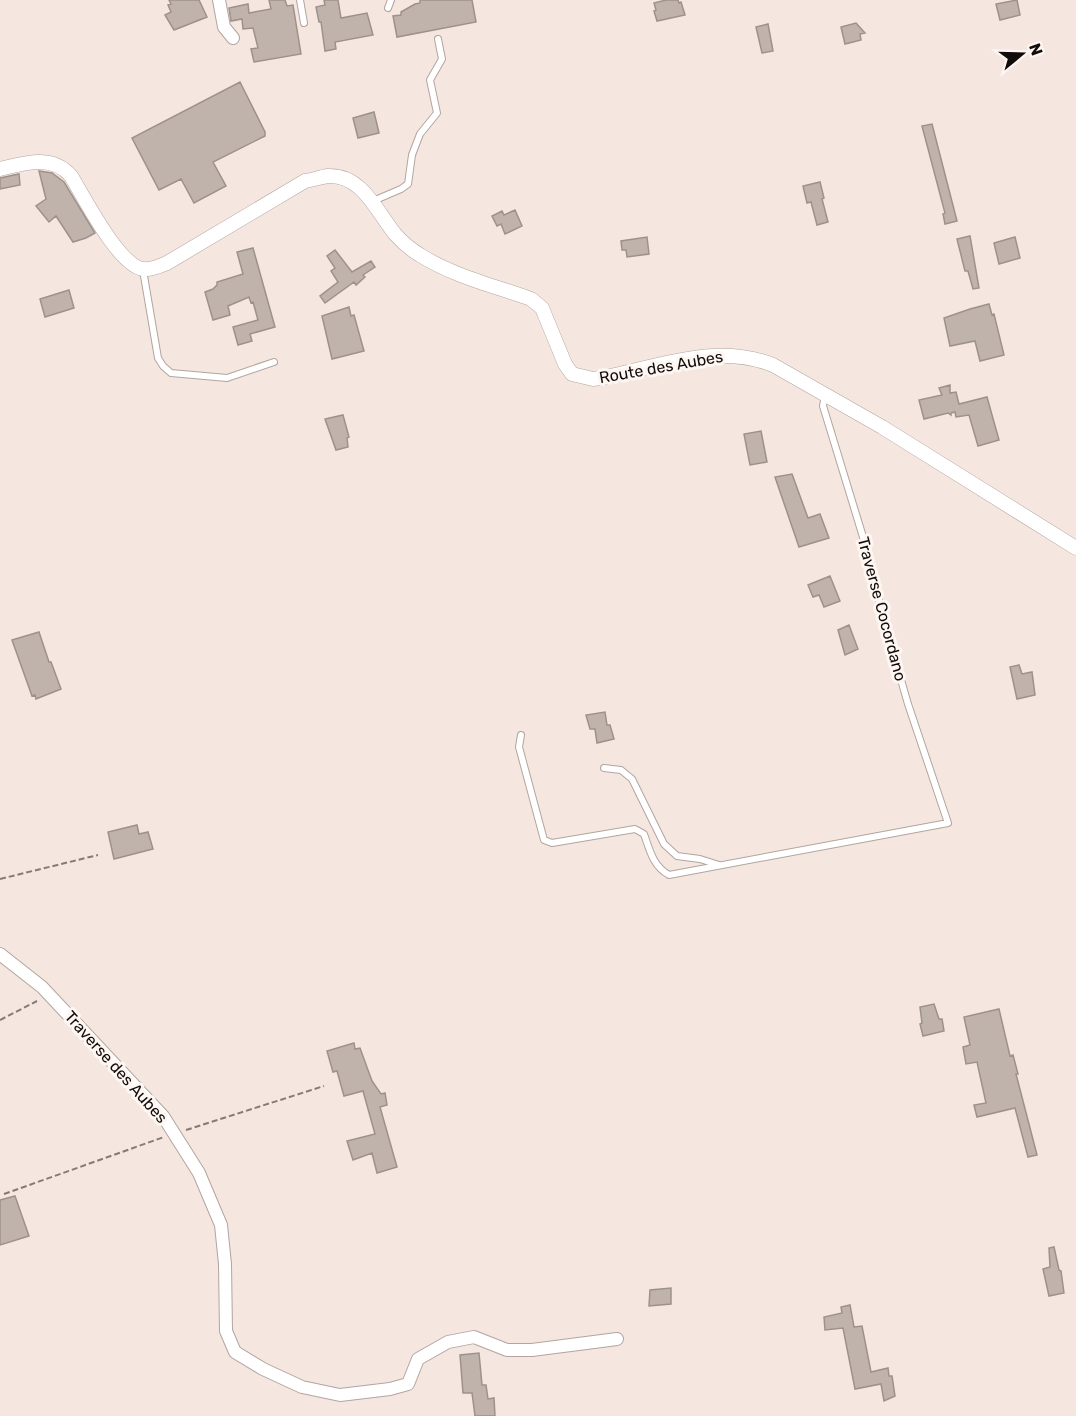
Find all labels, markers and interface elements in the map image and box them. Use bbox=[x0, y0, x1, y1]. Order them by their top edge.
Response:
north arrow bbox=[992, 24, 1052, 84]
text: N bbox=[1025, 41, 1047, 58]
street label: Route des Aubes bbox=[598, 347, 724, 387]
street label: Traverse Cocordano bbox=[854, 535, 910, 683]
street label: Traverse des Aubes bbox=[61, 1007, 171, 1127]

